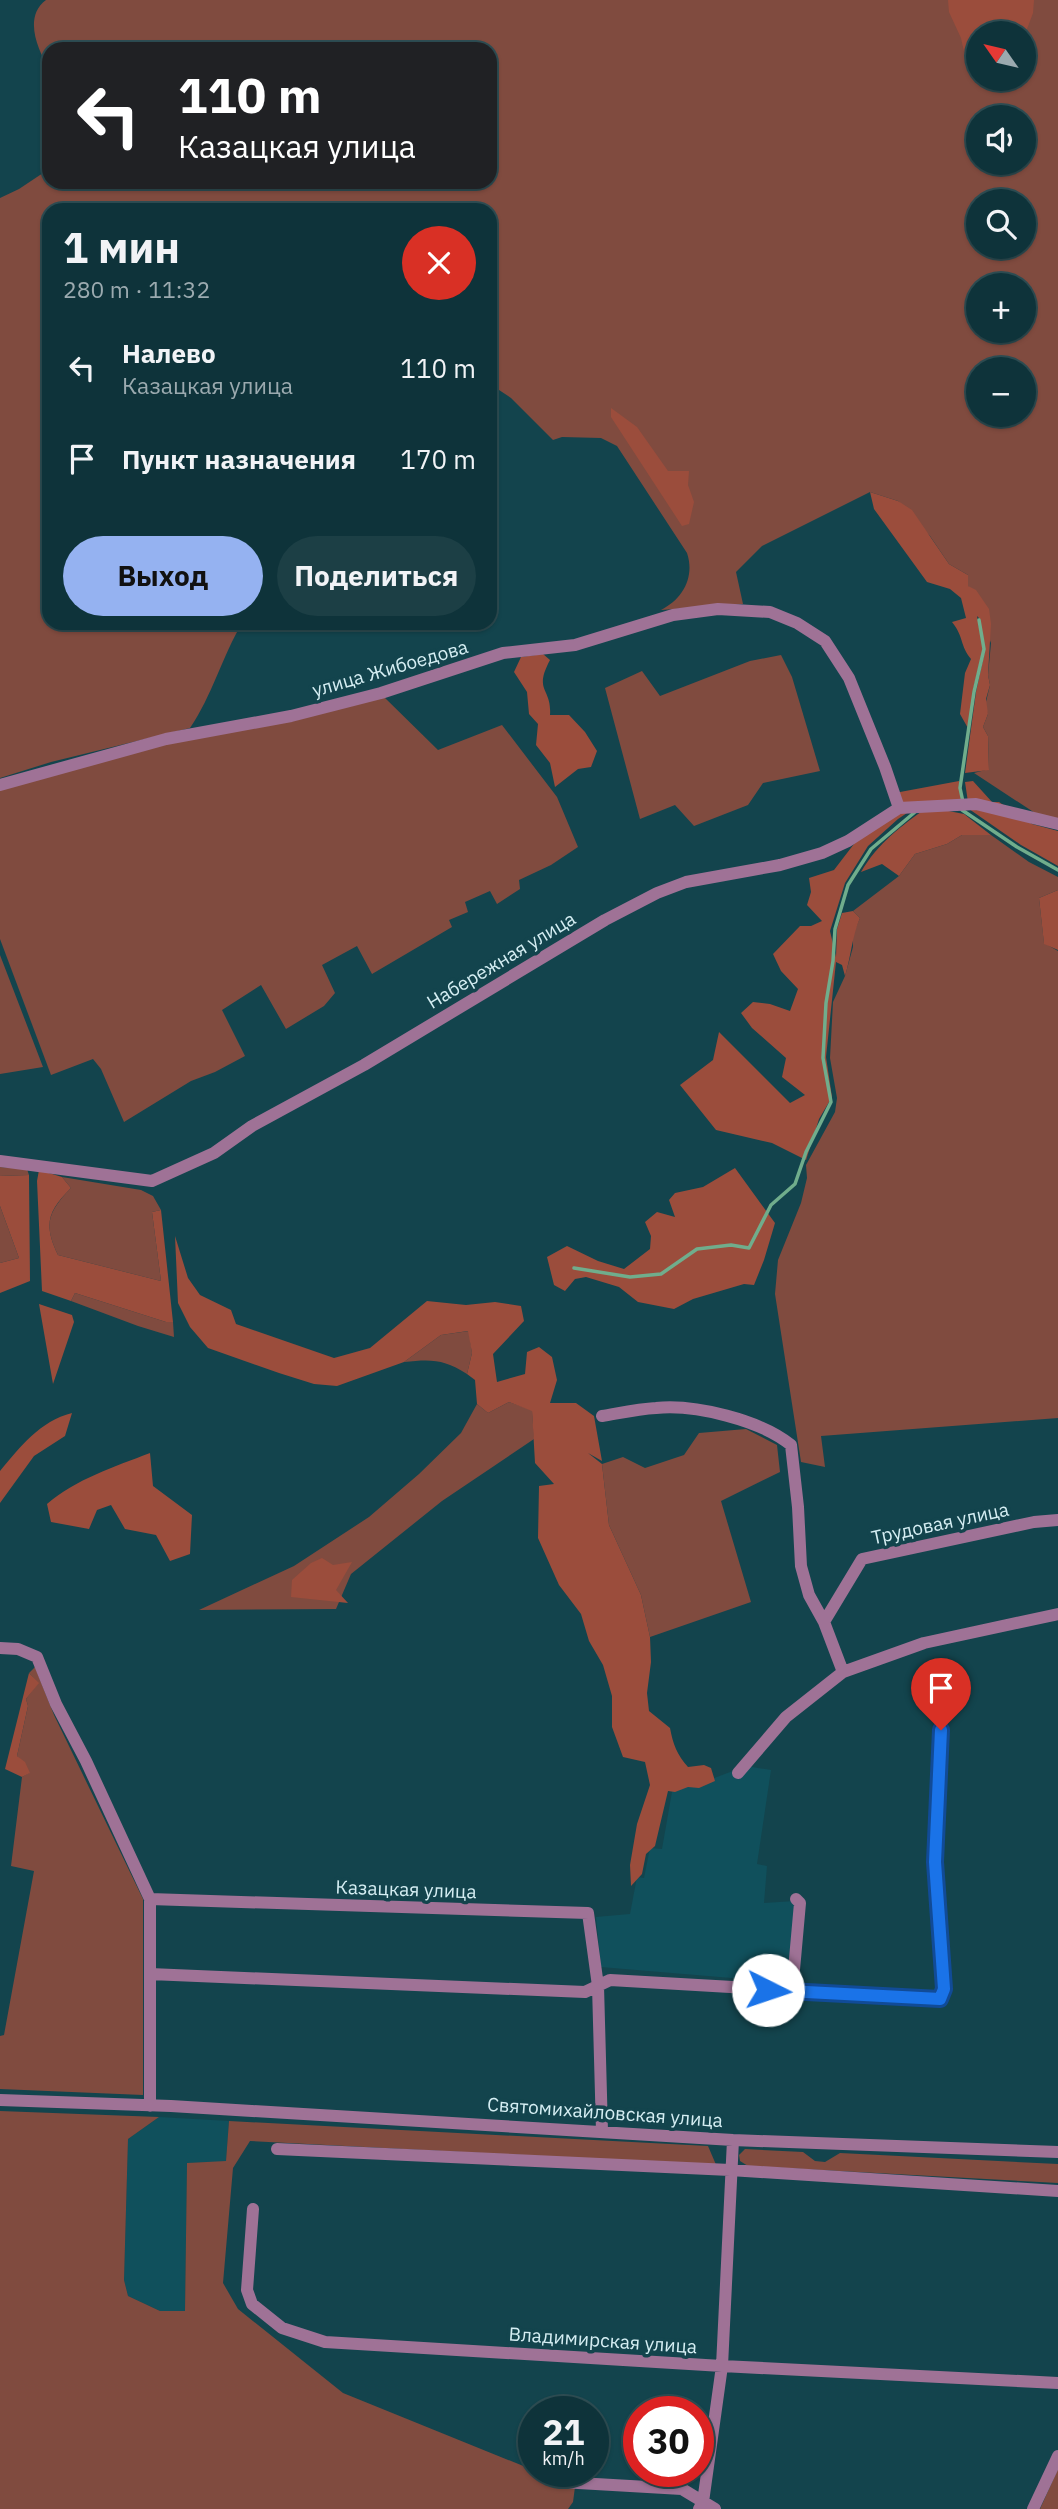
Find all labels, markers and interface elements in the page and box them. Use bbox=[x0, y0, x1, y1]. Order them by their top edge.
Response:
north arrow bbox=[966, 21, 1036, 91]
map controls bbox=[966, 21, 1036, 427]
text: 110 m bbox=[178, 63, 322, 126]
icon: left bbox=[63, 70, 154, 161]
button: sound bbox=[966, 105, 1036, 175]
text: Казацкая улица bbox=[178, 125, 416, 167]
button: search bbox=[966, 189, 1036, 259]
text: 1 мин bbox=[63, 220, 180, 275]
button: close bbox=[402, 226, 476, 300]
button: + bbox=[966, 273, 1036, 343]
text: 280 m · 11:32 bbox=[63, 274, 210, 304]
text: Налево bbox=[122, 336, 216, 370]
icon: left bbox=[63, 349, 101, 387]
text: 110 m bbox=[400, 351, 476, 385]
button: − bbox=[966, 357, 1036, 427]
text: Казацкая улица bbox=[122, 370, 293, 400]
icon: arrive bbox=[63, 440, 101, 478]
text: Пункт назначения bbox=[122, 442, 356, 476]
text: 170 m bbox=[400, 442, 476, 476]
button: Выход bbox=[63, 536, 263, 616]
button: Поделиться bbox=[277, 536, 476, 616]
street label: улица Жибоедова bbox=[309, 634, 471, 702]
street label: Набережная улица bbox=[422, 906, 580, 1014]
street label: Трудовая улица bbox=[869, 1497, 1011, 1549]
pin bbox=[911, 1658, 971, 1730]
icon: arrive bbox=[922, 1669, 960, 1707]
street label: Казацкая улица bbox=[335, 1875, 477, 1903]
position arrow bbox=[731, 1953, 805, 2027]
street label: Святомихайловская улица bbox=[486, 2092, 724, 2132]
street label: Владимирская улица bbox=[508, 2321, 698, 2359]
speed limit sign: 30 bbox=[623, 2396, 714, 2487]
text: 21 bbox=[542, 2409, 585, 2455]
text: km/h bbox=[542, 2447, 585, 2470]

